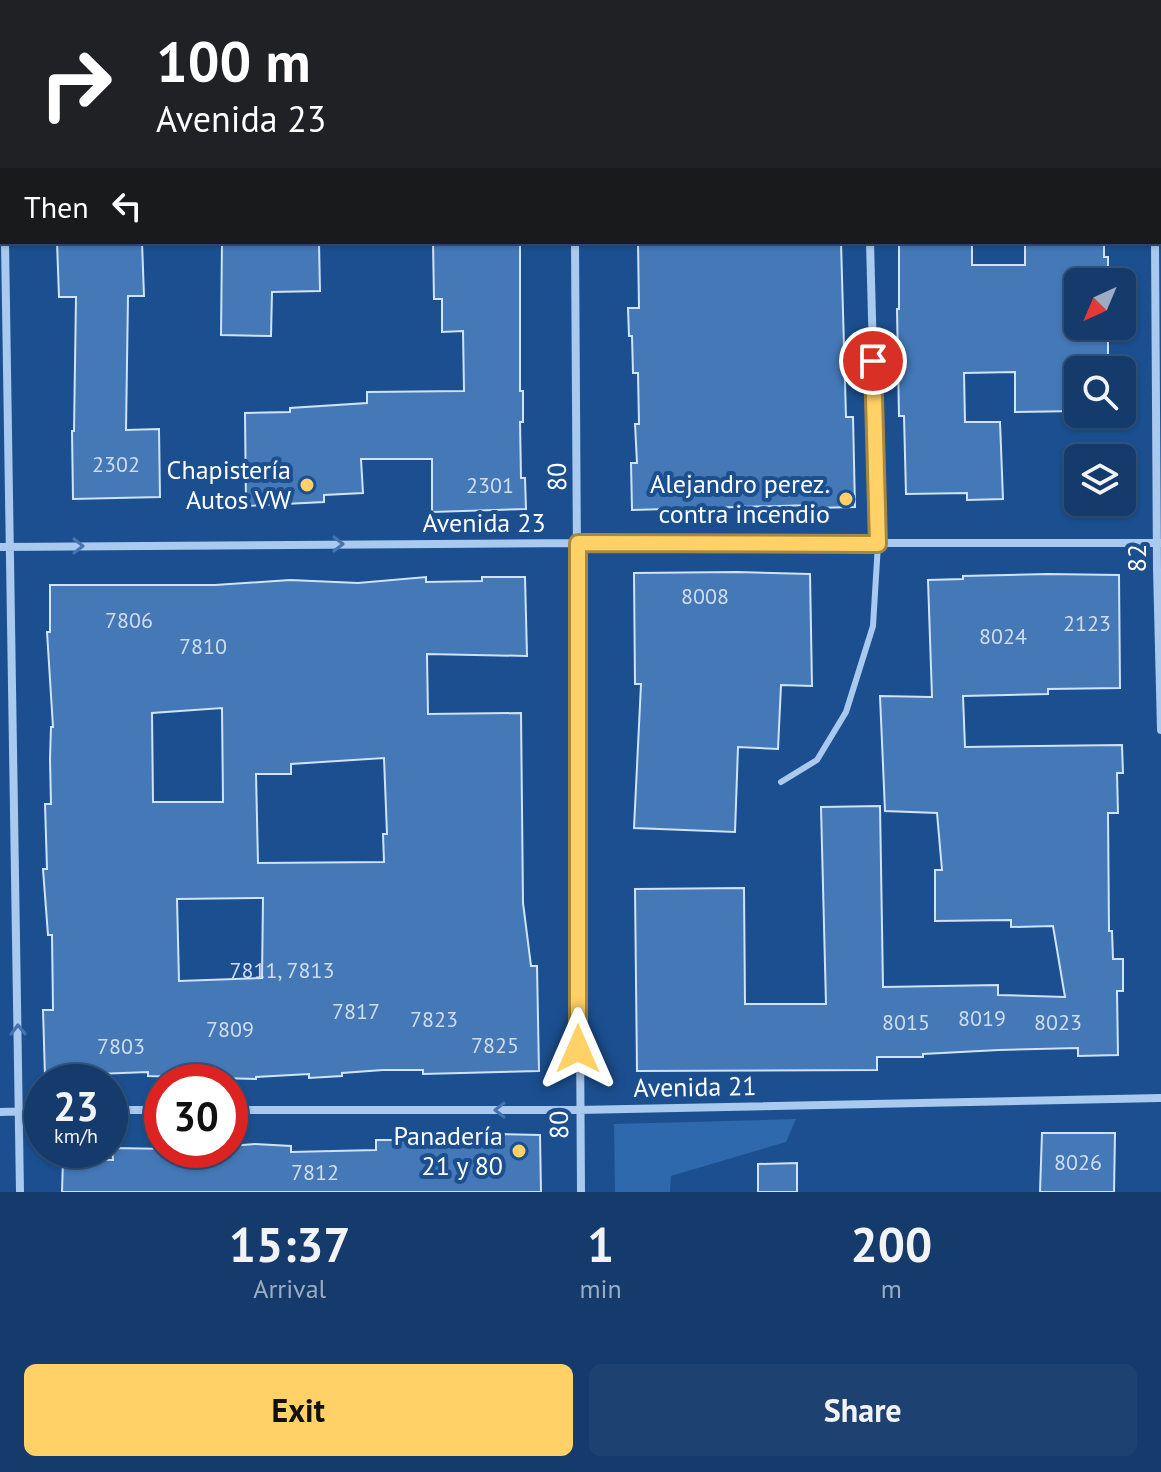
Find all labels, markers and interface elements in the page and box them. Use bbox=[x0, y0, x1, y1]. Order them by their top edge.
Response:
text: 100 m bbox=[156, 25, 311, 97]
icon: right bbox=[24, 32, 128, 136]
text: Avenida 23 bbox=[156, 95, 326, 142]
icon: left bbox=[105, 184, 149, 228]
text: Then bbox=[24, 187, 89, 226]
north arrow bbox=[1064, 268, 1136, 340]
map controls bbox=[1064, 268, 1136, 516]
pin bbox=[839, 327, 907, 395]
icon: arrive bbox=[851, 339, 895, 383]
button: search bbox=[1064, 356, 1136, 428]
button: layers bbox=[1064, 444, 1136, 516]
house number: 2302 bbox=[92, 450, 140, 478]
place label: Chapistería Autos VW bbox=[167, 453, 291, 516]
street label: 80 bbox=[540, 463, 573, 491]
place label: Alejandro perez. contra incendio bbox=[650, 467, 830, 530]
house number: 2301 bbox=[466, 471, 514, 499]
marker: Chapistería Autos VW bbox=[298, 476, 316, 494]
marker: Alejandro perez. contra incendio bbox=[837, 490, 855, 508]
street label: Avenida 23 bbox=[422, 506, 546, 539]
one-way arrow bbox=[332, 535, 345, 553]
one-way arrow bbox=[72, 537, 85, 555]
street label: 82 bbox=[1120, 544, 1153, 572]
house number: 8008 bbox=[681, 582, 729, 610]
house number: 7806 bbox=[105, 606, 153, 634]
house number: 2123 bbox=[1063, 609, 1111, 637]
house number: 8024 bbox=[979, 622, 1027, 650]
house number: 7810 bbox=[179, 632, 227, 660]
house number: 7811, 7813 bbox=[229, 956, 335, 984]
house number: 7817 bbox=[332, 997, 380, 1025]
house number: 8019 bbox=[958, 1004, 1006, 1032]
house number: 7823 bbox=[410, 1005, 458, 1033]
position arrow bbox=[536, 1007, 620, 1091]
house number: 8015 bbox=[882, 1008, 930, 1036]
house number: 8023 bbox=[1034, 1008, 1082, 1036]
house number: 7809 bbox=[206, 1015, 254, 1043]
one-way arrow bbox=[9, 1023, 27, 1036]
house number: 7825 bbox=[471, 1031, 519, 1059]
house number: 7803 bbox=[97, 1032, 145, 1060]
speed limit sign: 30 bbox=[144, 1064, 248, 1168]
street label: Avenida 21 bbox=[633, 1069, 757, 1104]
text: 23 bbox=[53, 1080, 99, 1132]
one-way arrow bbox=[493, 1101, 506, 1119]
street label: 80 bbox=[542, 1111, 575, 1139]
place label: Panadería 21 y 80 bbox=[393, 1119, 503, 1182]
text: km/h bbox=[54, 1123, 98, 1149]
marker: Panadería 21 y 80 bbox=[510, 1142, 528, 1160]
house number: 8026 bbox=[1054, 1148, 1102, 1176]
house number: 7812 bbox=[291, 1158, 339, 1186]
text: 15:37 bbox=[229, 1213, 351, 1275]
text: 1 bbox=[587, 1213, 614, 1275]
text: 200 bbox=[851, 1213, 932, 1275]
text: Arrival bbox=[253, 1272, 326, 1305]
text: min bbox=[579, 1272, 622, 1305]
text: m bbox=[881, 1272, 902, 1305]
button: Exit bbox=[24, 1364, 573, 1456]
button: Share bbox=[589, 1364, 1137, 1456]

